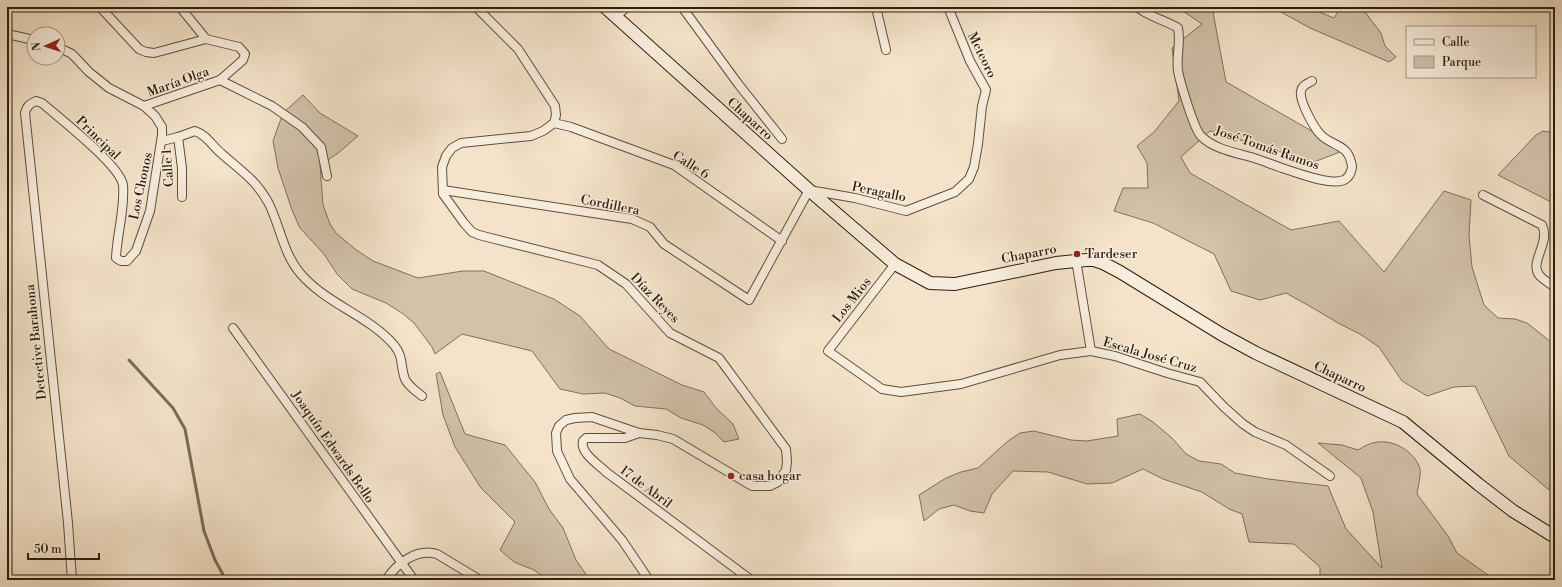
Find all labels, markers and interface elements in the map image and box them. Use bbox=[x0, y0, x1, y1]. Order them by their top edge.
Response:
north arrow bbox=[26, 26, 66, 66]
legend bbox=[1406, 26, 1536, 78]
street label: Meteoro bbox=[964, 29, 1000, 81]
text: Calle bbox=[1442, 35, 1469, 50]
text: N bbox=[30, 41, 44, 51]
text: Parque bbox=[1442, 55, 1481, 70]
street label: María Olga bbox=[145, 63, 212, 101]
street label: Chaparro bbox=[724, 94, 776, 144]
street label: Principal bbox=[72, 113, 124, 163]
street label: José Tomás Ramos bbox=[1212, 122, 1322, 174]
street label: Calle 1 bbox=[159, 148, 177, 188]
street label: Calle 6 bbox=[670, 148, 712, 183]
street label: Los Chonos bbox=[126, 150, 156, 221]
street label: Peragallo bbox=[850, 178, 908, 206]
street label: Cordillera bbox=[579, 191, 641, 219]
street label: Chaparro bbox=[1000, 241, 1058, 267]
place label: Tardeser bbox=[1085, 246, 1138, 262]
marker: Tardeser bbox=[1072, 249, 1082, 259]
street label: Díaz Reyes bbox=[627, 270, 683, 327]
street label: Los Mios bbox=[829, 274, 875, 326]
street label: Detective Barahona bbox=[22, 283, 50, 400]
street label: Escala José Cruz bbox=[1101, 334, 1199, 376]
street label: Chaparro bbox=[1311, 358, 1369, 396]
street label: Joaquín Edwards Bello bbox=[288, 387, 378, 506]
street label: 17 de Abril bbox=[617, 462, 675, 512]
place label: casa hogar bbox=[739, 468, 801, 484]
marker: casa hogar bbox=[726, 471, 736, 481]
scale bar bbox=[28, 535, 99, 561]
text: 50 m bbox=[34, 542, 62, 557]

